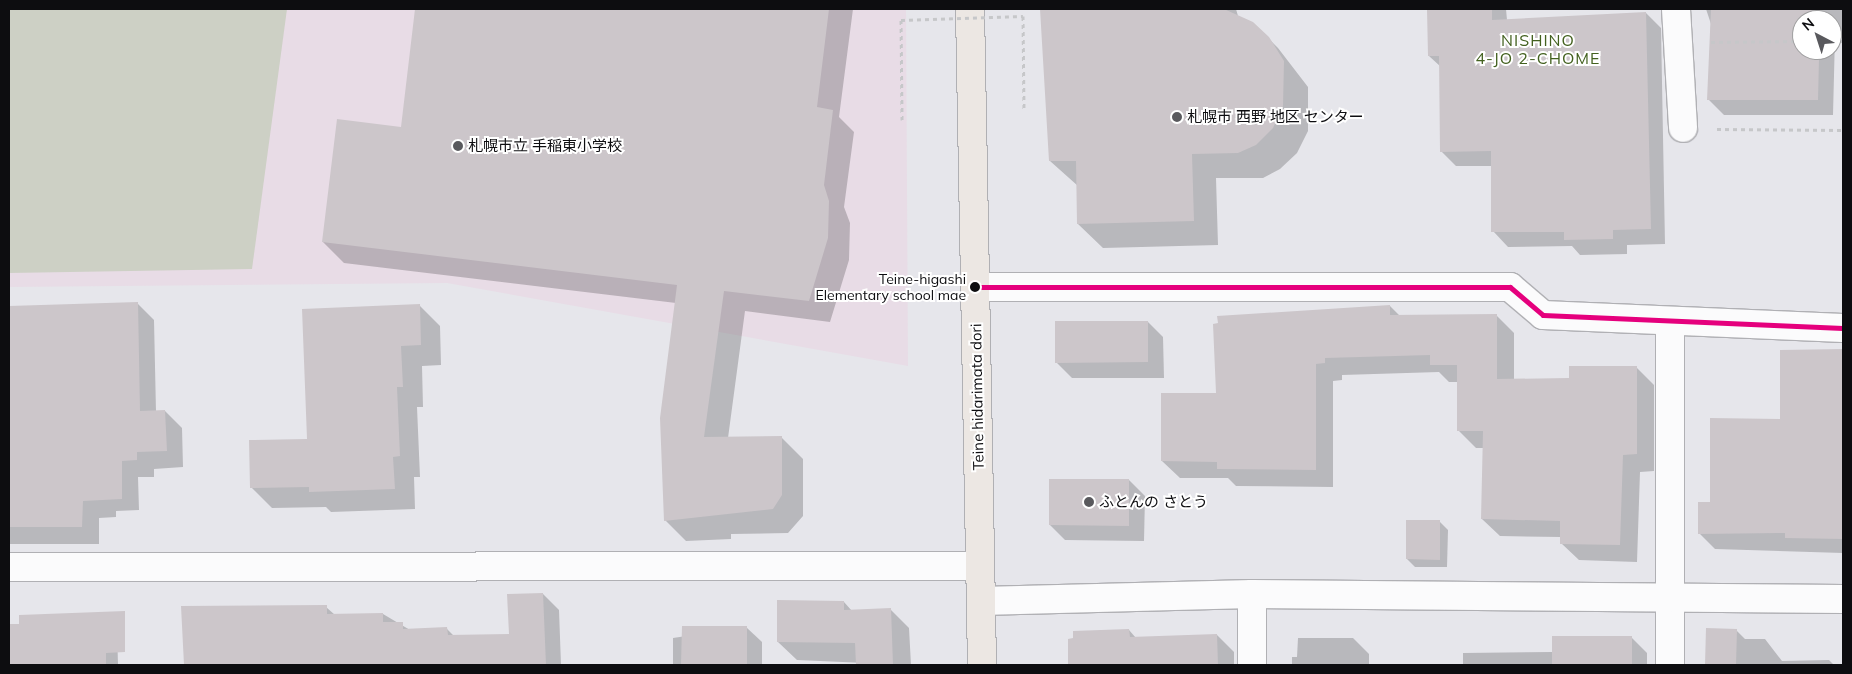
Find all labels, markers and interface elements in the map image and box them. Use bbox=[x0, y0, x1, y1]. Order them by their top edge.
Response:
north arrow bbox=[1792, 10, 1842, 60]
text: N bbox=[1798, 14, 1818, 35]
district label: NISHINO 4-JO 2-CHOME bbox=[1474, 30, 1602, 68]
place label: 札幌市 西野 地区 センター bbox=[1187, 108, 1364, 126]
marker: 札幌市 西野 地区 センター bbox=[1171, 111, 1183, 123]
place label: 札幌市立 手稲東小学校 bbox=[468, 137, 622, 155]
marker: 札幌市立 手稲東小学校 bbox=[452, 140, 464, 152]
place label: Teine-higashi Elementary school mae bbox=[815, 271, 966, 304]
marker: Teine-higashi Elementary school mae bbox=[970, 282, 980, 292]
street label: Teine hidarimata dori bbox=[967, 323, 987, 471]
place label: ふとんの さとう bbox=[1099, 493, 1208, 511]
marker: ふとんの さとう bbox=[1083, 496, 1095, 508]

